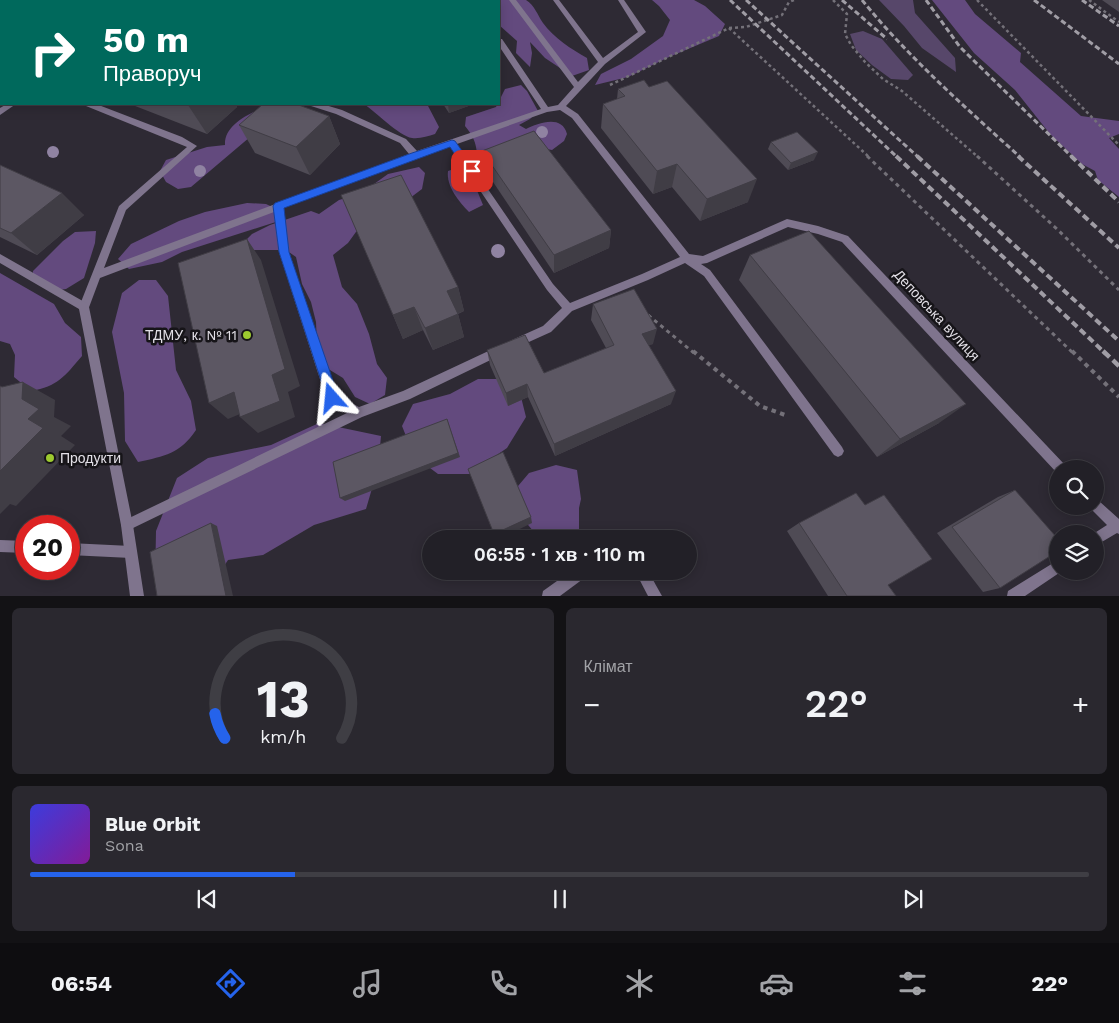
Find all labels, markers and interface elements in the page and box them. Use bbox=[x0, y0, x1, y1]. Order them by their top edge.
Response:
text: 50 m bbox=[103, 19, 189, 61]
icon: right bbox=[20, 20, 85, 85]
text: Праворуч bbox=[103, 61, 201, 86]
pin bbox=[451, 150, 493, 192]
icon: arrive bbox=[458, 157, 486, 185]
street label: Деповська вулиця bbox=[891, 266, 983, 364]
place label: ТДМУ, к. № 11 bbox=[145, 327, 237, 343]
marker: ТДМУ, к. № 11 bbox=[241, 329, 253, 341]
position arrow bbox=[305, 371, 357, 423]
place label: Продукти bbox=[60, 450, 121, 466]
marker: Продукти bbox=[44, 452, 56, 464]
map controls bbox=[1049, 460, 1104, 580]
button: search bbox=[1049, 460, 1104, 515]
speed limit sign: 20 bbox=[15, 515, 80, 580]
button: layers bbox=[1049, 525, 1104, 580]
text: 06:55 · 1 хв · 110 m bbox=[474, 543, 645, 566]
text: Клімат bbox=[584, 657, 633, 676]
text: 13 bbox=[256, 669, 309, 730]
text: 22° bbox=[805, 682, 868, 726]
text: − bbox=[584, 688, 600, 721]
text: + bbox=[1072, 688, 1089, 721]
text: km/h bbox=[260, 726, 306, 747]
text: Blue Orbit bbox=[105, 813, 200, 836]
text: Sona bbox=[105, 836, 144, 855]
icon: previous bbox=[193, 885, 221, 913]
icon: pause bbox=[546, 885, 574, 913]
icon: next bbox=[899, 885, 927, 913]
icon: directions bbox=[213, 966, 248, 1001]
icon: music bbox=[350, 966, 385, 1001]
icon: phone bbox=[486, 966, 521, 1001]
icon: climate bbox=[622, 966, 657, 1001]
icon: car bbox=[759, 966, 794, 1001]
icon: filters bbox=[895, 966, 930, 1001]
text: 06:54 bbox=[51, 971, 112, 996]
text: 22° bbox=[1031, 971, 1068, 996]

